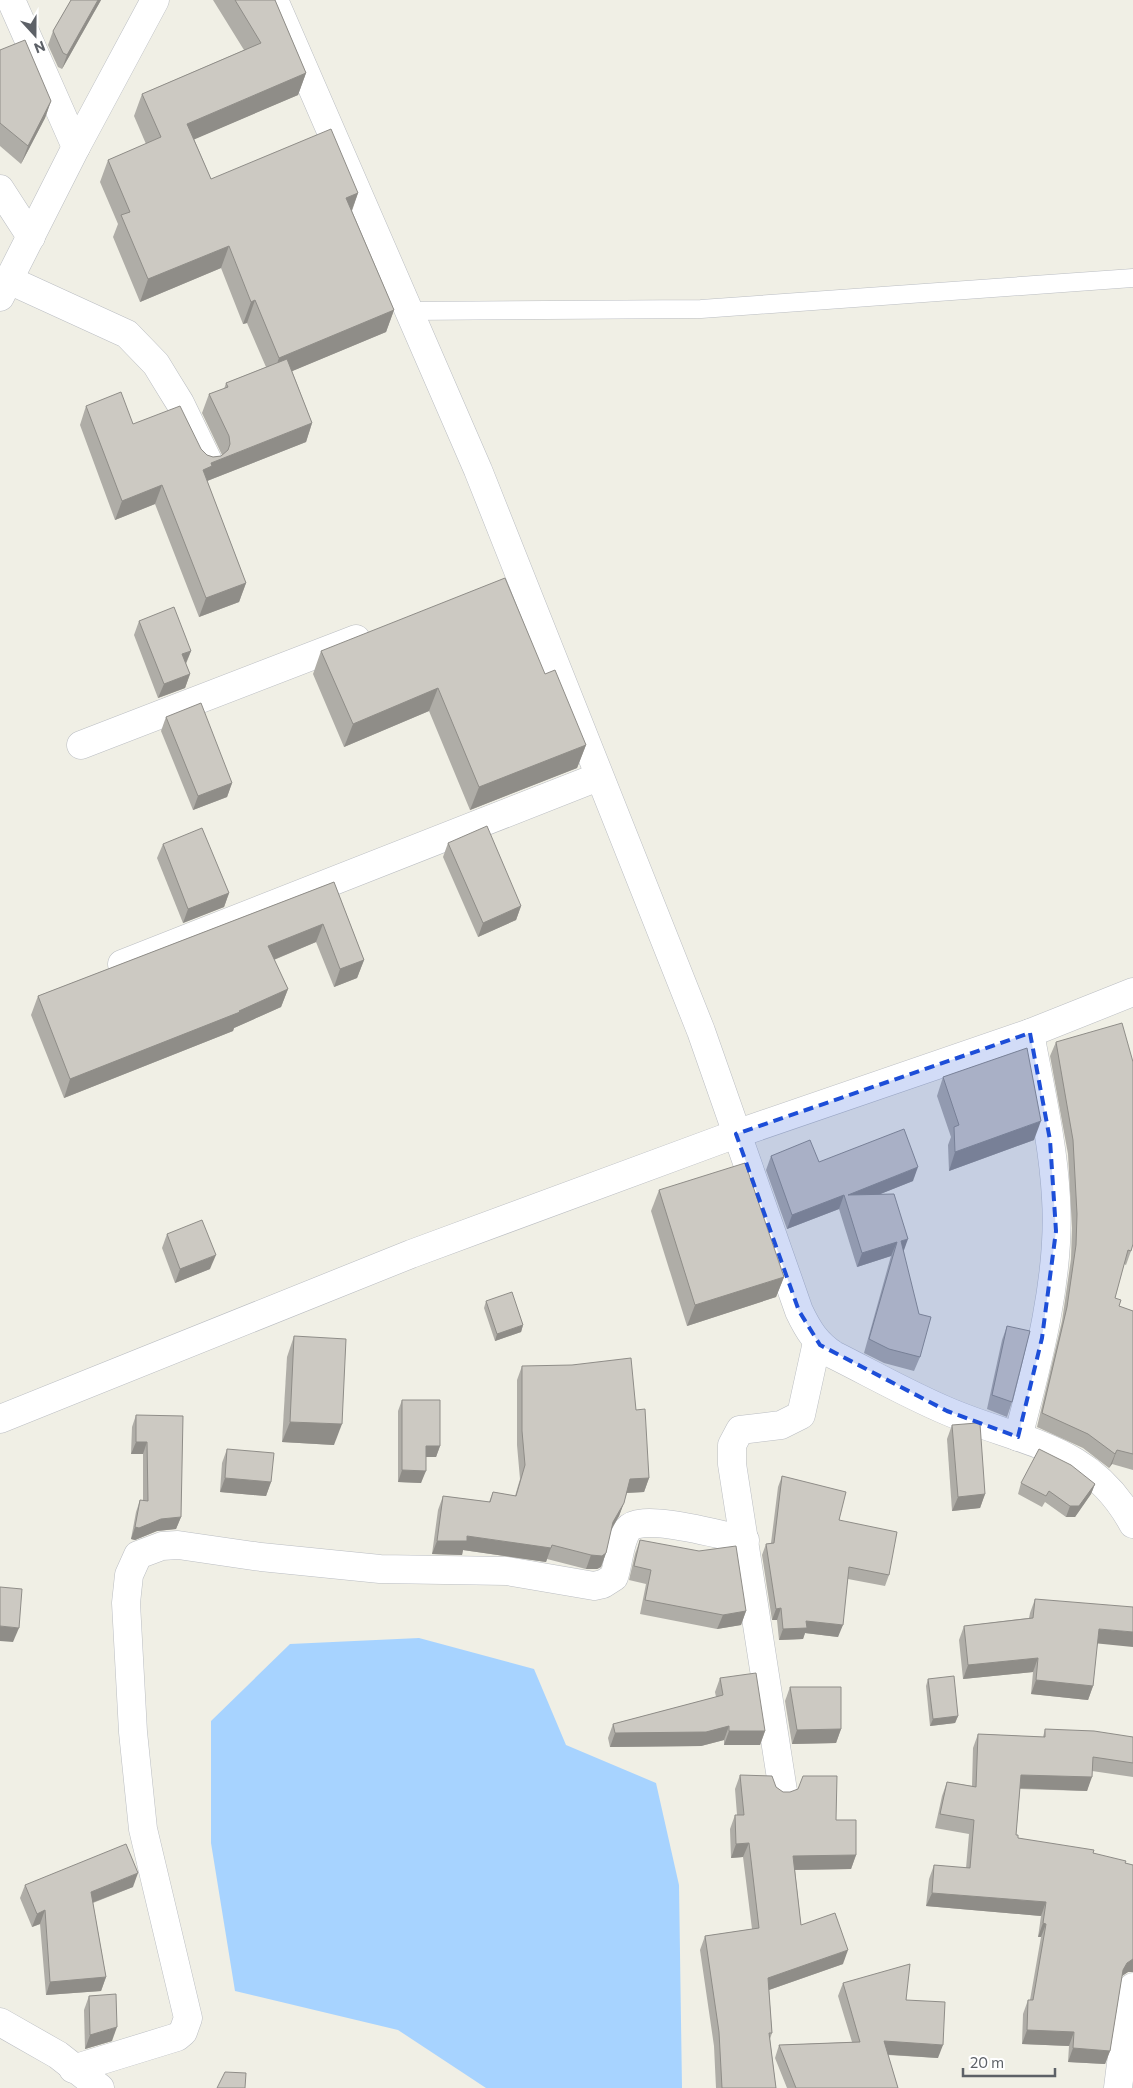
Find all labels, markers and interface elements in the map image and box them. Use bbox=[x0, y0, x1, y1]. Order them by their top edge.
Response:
north arrow bbox=[10, 10, 60, 60]
text: N bbox=[32, 38, 48, 57]
scale bar bbox=[963, 2046, 1056, 2078]
text: 20 m bbox=[970, 2053, 1004, 2071]

